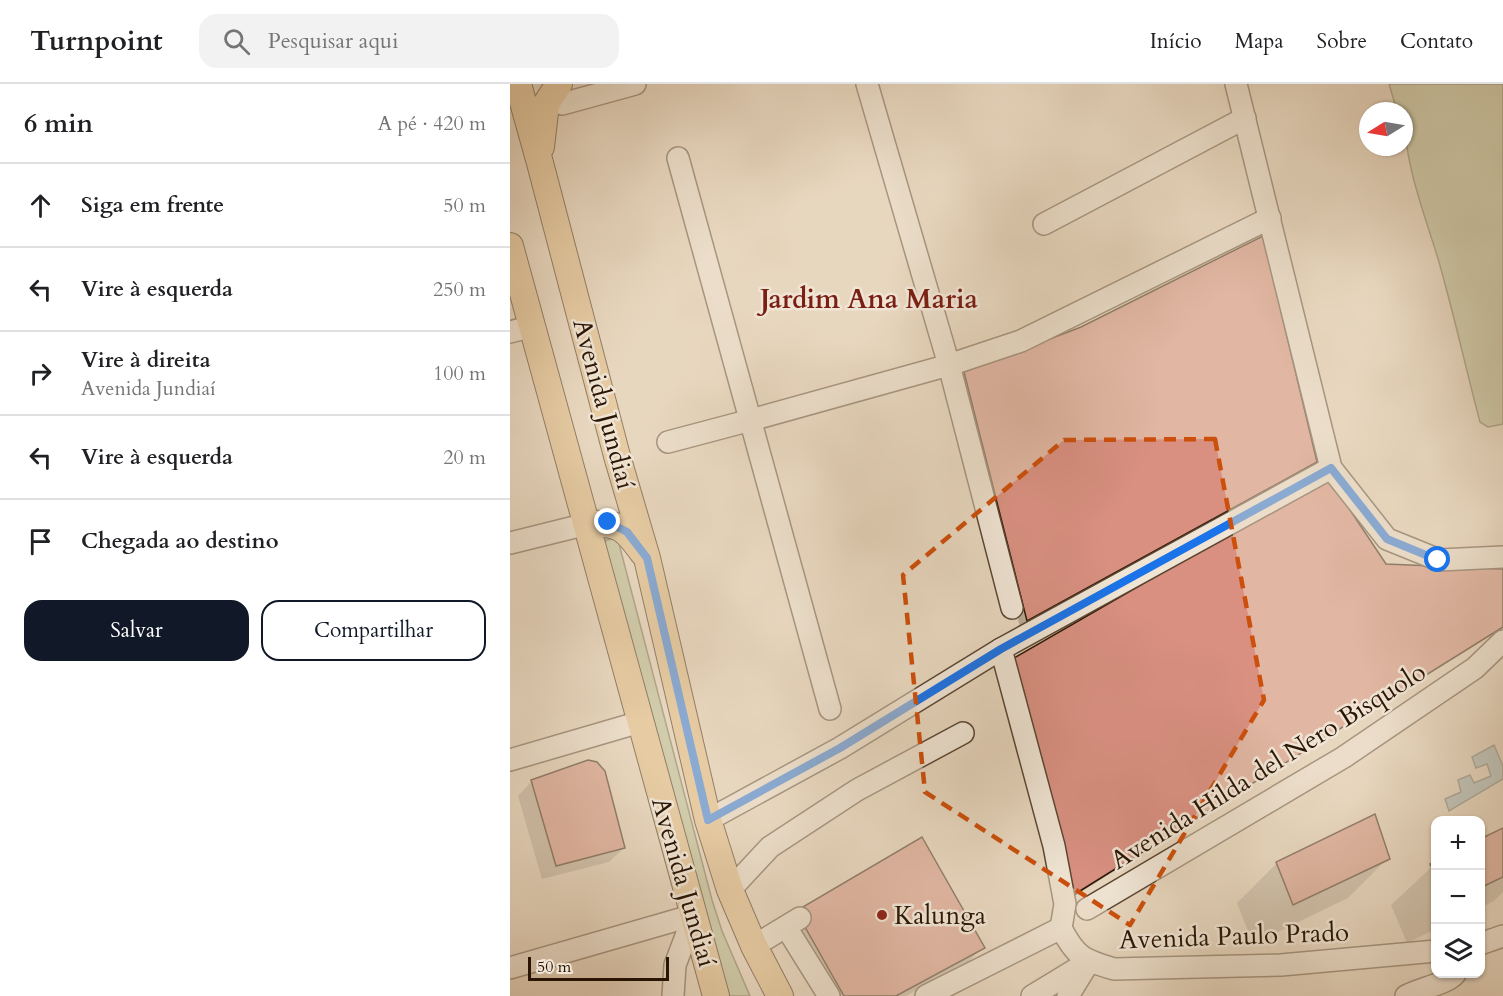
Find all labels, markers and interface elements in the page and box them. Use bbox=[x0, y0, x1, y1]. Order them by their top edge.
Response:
search box bbox=[199, 14, 619, 68]
text: Turnpoint bbox=[30, 22, 163, 60]
icon: search bbox=[220, 25, 253, 58]
text: Pesquisar aqui bbox=[268, 26, 398, 56]
text: Início bbox=[1150, 27, 1202, 56]
text: Mapa bbox=[1235, 27, 1284, 56]
text: Sobre bbox=[1317, 27, 1367, 56]
text: Contato bbox=[1400, 27, 1473, 56]
north arrow bbox=[1359, 102, 1413, 156]
text: 6 min bbox=[24, 106, 93, 141]
text: A pé · 420 m bbox=[378, 110, 486, 137]
icon: ahead bbox=[24, 189, 57, 222]
text: Siga em frente bbox=[81, 190, 224, 220]
text: 50 m bbox=[443, 192, 486, 219]
icon: left bbox=[24, 273, 57, 306]
text: Vire à esquerda bbox=[81, 274, 233, 304]
text: 250 m bbox=[433, 276, 486, 303]
district label: Jardim Ana Maria bbox=[756, 281, 979, 318]
street label: Avenida Jundiaí bbox=[564, 315, 644, 493]
text: Vire à direita bbox=[81, 345, 211, 375]
icon: right bbox=[24, 357, 57, 390]
text: 100 m bbox=[433, 360, 486, 387]
text: Avenida Jundiaí bbox=[81, 375, 216, 402]
icon: left bbox=[24, 441, 57, 474]
text: Vire à esquerda bbox=[81, 442, 233, 472]
text: 20 m bbox=[443, 444, 486, 471]
route end bbox=[594, 508, 620, 534]
icon: arrive bbox=[24, 525, 57, 558]
text: Chegada ao destino bbox=[81, 526, 279, 556]
route start bbox=[1424, 546, 1450, 572]
button: Salvar bbox=[24, 600, 249, 661]
button: Compartilhar bbox=[261, 600, 486, 661]
street label: Avenida Hilda del Nero Bisquolo bbox=[1104, 654, 1432, 878]
street label: Avenida Jundiaí bbox=[643, 793, 725, 971]
map controls bbox=[1431, 816, 1485, 978]
button: + bbox=[1431, 816, 1485, 870]
button: − bbox=[1431, 870, 1485, 924]
place label: Kalunga bbox=[894, 898, 986, 933]
marker: Kalunga bbox=[875, 908, 889, 922]
street label: Avenida Paulo Prado bbox=[1118, 914, 1350, 958]
button: layers bbox=[1431, 924, 1485, 978]
scale bar bbox=[528, 954, 669, 982]
text: 50 m bbox=[537, 956, 571, 978]

